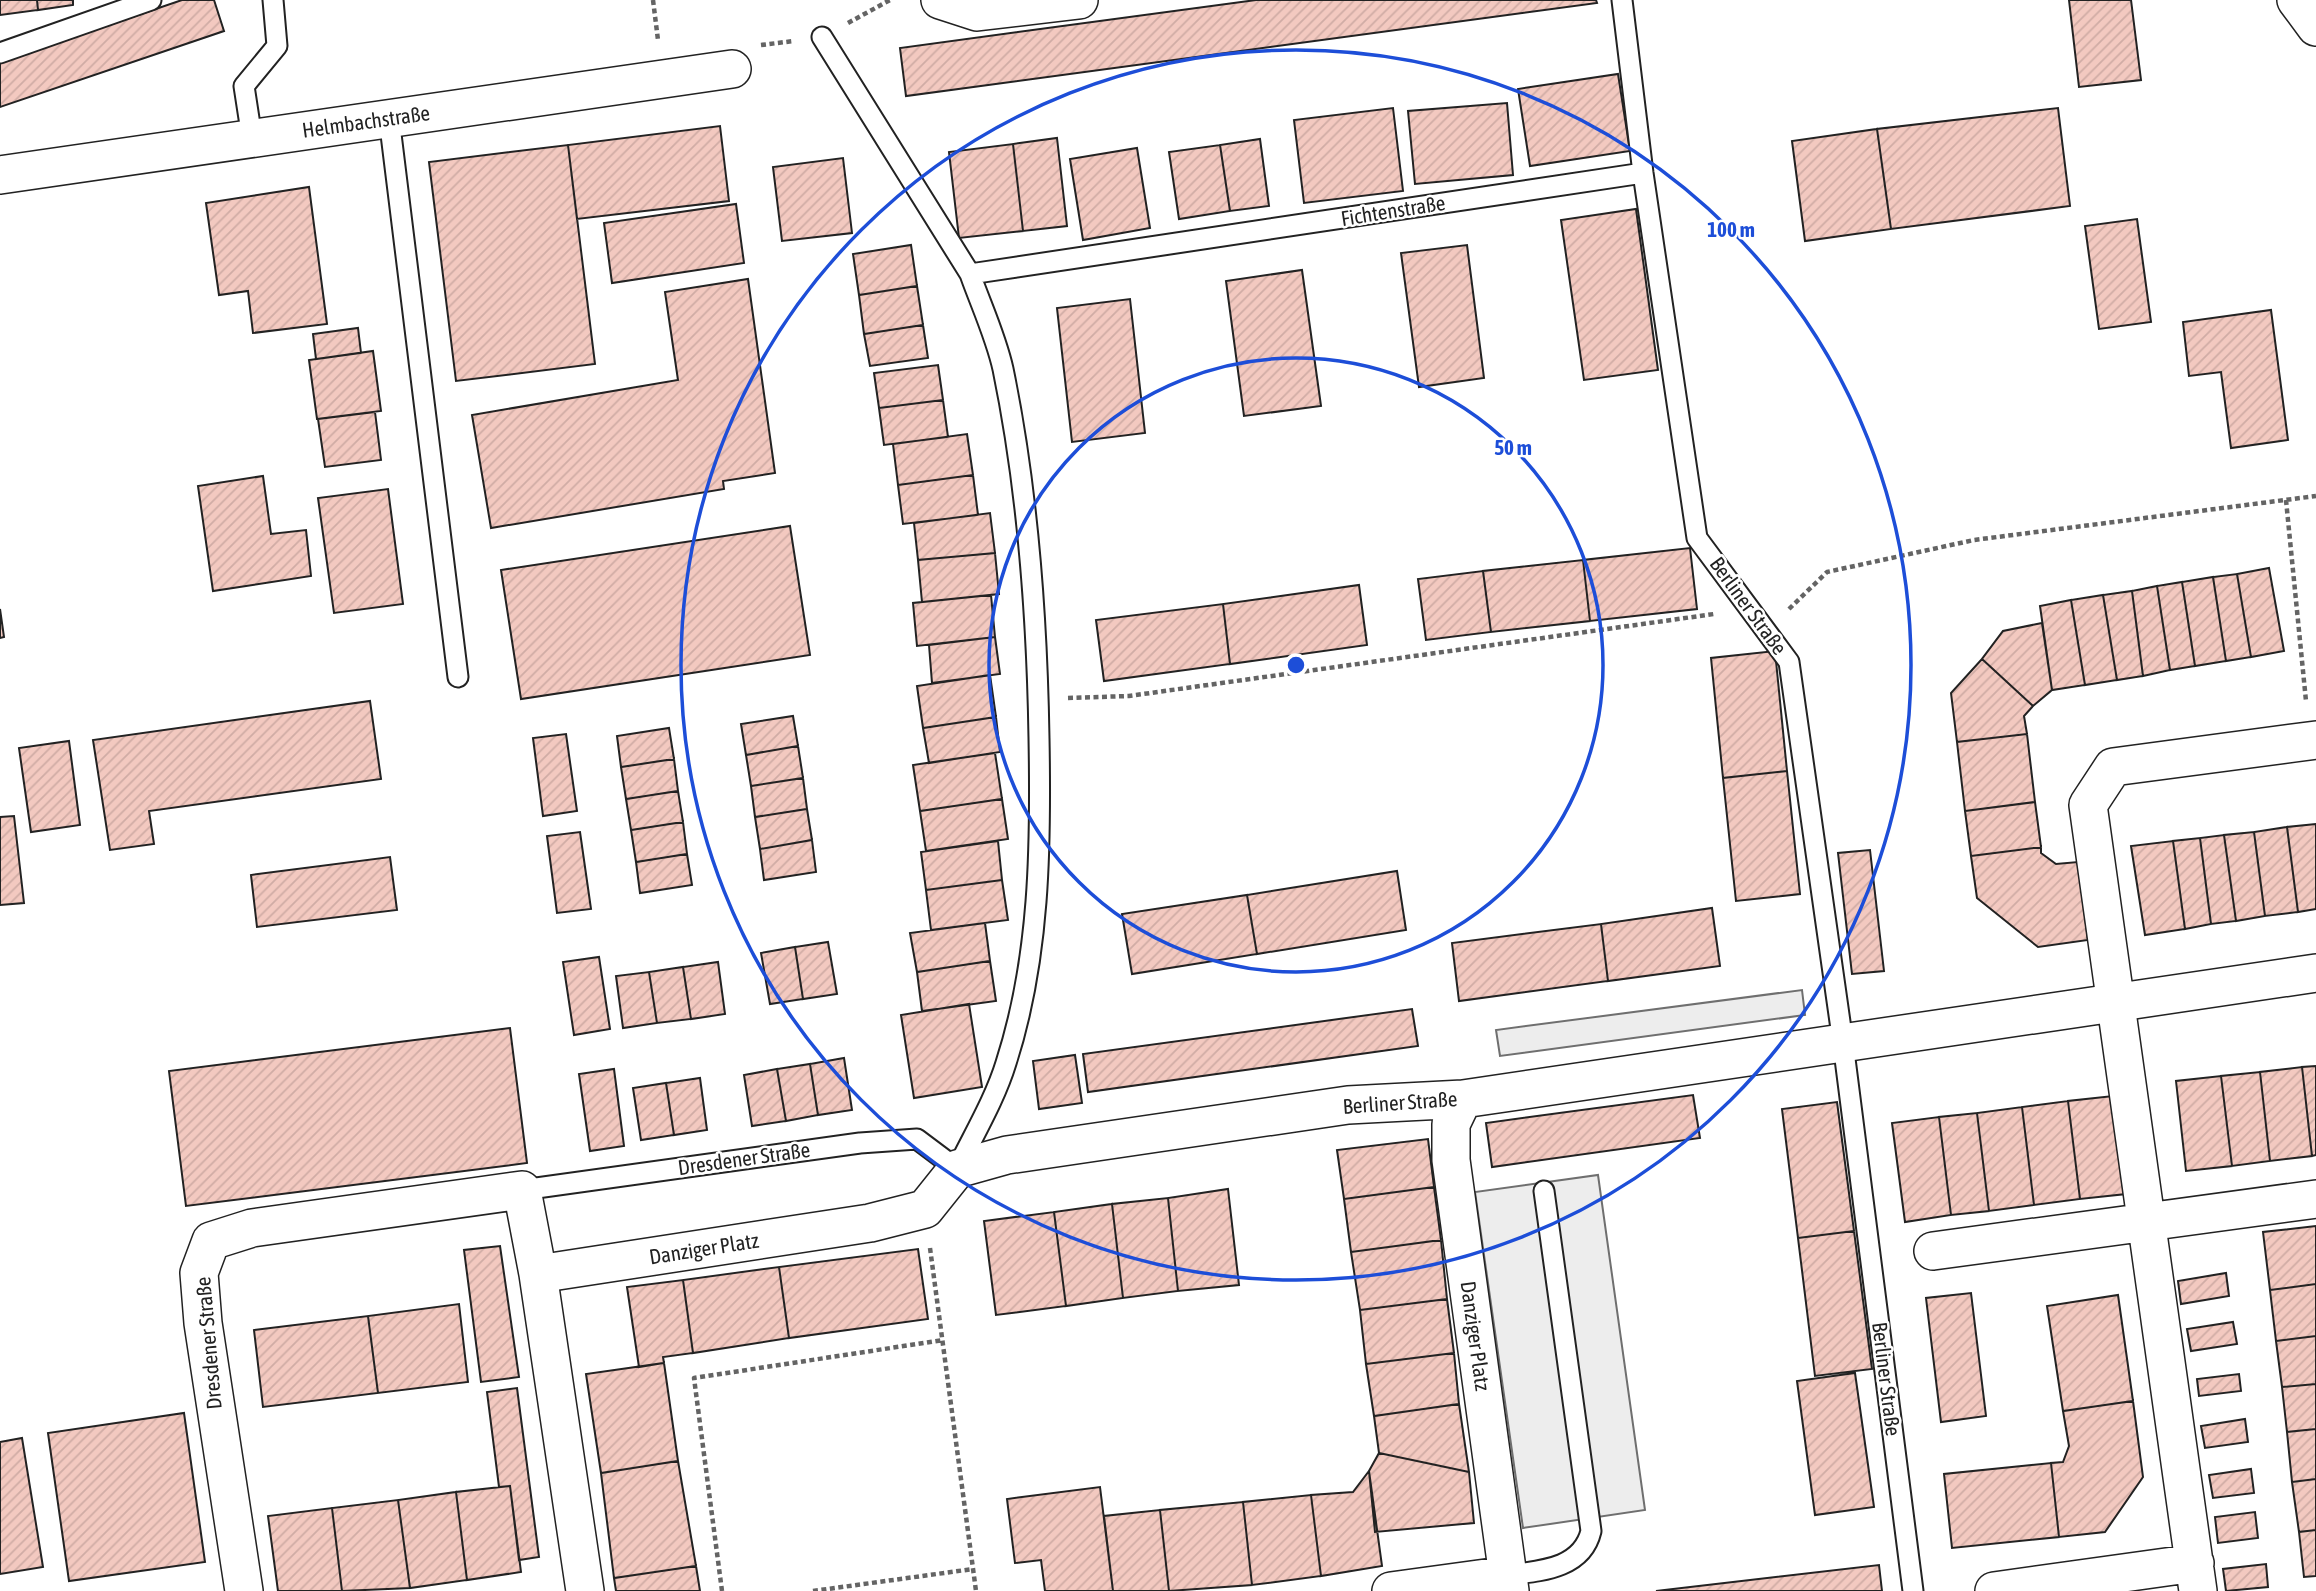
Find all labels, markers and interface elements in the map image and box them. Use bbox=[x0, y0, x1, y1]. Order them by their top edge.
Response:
street label: Helmbachstraße bbox=[301, 100, 431, 142]
street label: Fichtenstraße bbox=[1339, 190, 1447, 230]
text: 100 m bbox=[1707, 217, 1755, 241]
text: 50 m bbox=[1494, 435, 1532, 459]
street label: Berliner Straße bbox=[1705, 552, 1792, 659]
centre of rings bbox=[1284, 653, 1308, 677]
street label: Berliner Straße bbox=[1342, 1086, 1458, 1118]
street label: Dresdener Straße bbox=[676, 1137, 811, 1179]
street label: Danziger Platz bbox=[647, 1227, 761, 1269]
street label: Dresdener Straße bbox=[190, 1276, 226, 1410]
street label: Danziger Platz bbox=[1456, 1279, 1496, 1393]
street label: Berliner Straße bbox=[1868, 1320, 1906, 1437]

